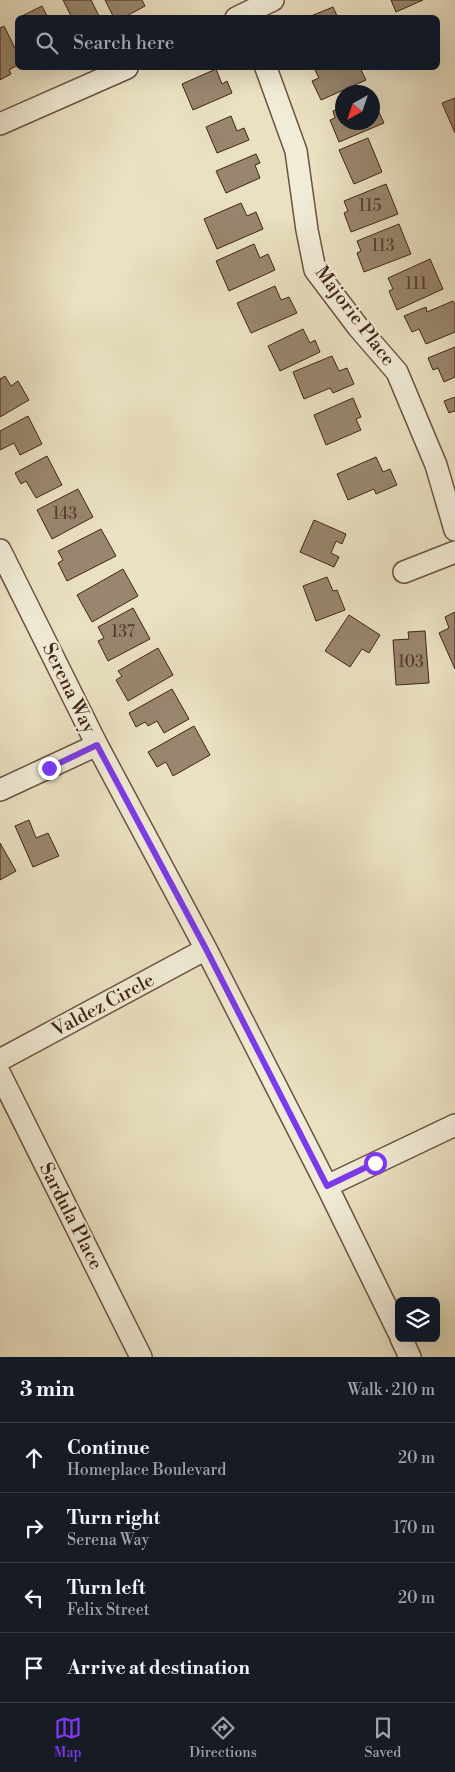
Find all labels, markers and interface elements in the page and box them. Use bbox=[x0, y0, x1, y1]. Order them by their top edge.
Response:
search box bbox=[15, 15, 440, 70]
icon: search bbox=[33, 29, 61, 57]
text: Search here bbox=[73, 31, 174, 55]
north arrow bbox=[335, 85, 380, 130]
house number: 115 bbox=[358, 196, 382, 216]
house number: 113 bbox=[371, 236, 395, 256]
street label: Majorie Place bbox=[310, 261, 400, 371]
house number: 111 bbox=[405, 274, 427, 294]
house number: 143 bbox=[53, 504, 77, 524]
house number: 137 bbox=[111, 622, 135, 642]
street label: Serena Way bbox=[37, 639, 102, 738]
house number: 103 bbox=[398, 652, 424, 672]
route end bbox=[38, 757, 61, 780]
street label: Valdez Circle bbox=[47, 968, 158, 1042]
route start bbox=[364, 1152, 387, 1175]
street label: Sardula Place bbox=[34, 1159, 108, 1273]
map controls bbox=[395, 1297, 440, 1342]
button: layers bbox=[395, 1297, 440, 1342]
text: 3 min bbox=[20, 1377, 75, 1403]
text: Walk · 210 m bbox=[347, 1380, 435, 1400]
text: Continue bbox=[67, 1436, 150, 1460]
icon: ahead bbox=[20, 1444, 48, 1472]
text: 20 m bbox=[398, 1448, 435, 1468]
text: Homeplace Boulevard bbox=[67, 1460, 226, 1480]
text: Turn right bbox=[67, 1506, 160, 1530]
icon: right bbox=[20, 1514, 48, 1542]
text: 170 m bbox=[393, 1518, 435, 1538]
text: Serena Way bbox=[67, 1530, 149, 1550]
text: Turn left bbox=[67, 1576, 146, 1600]
icon: left bbox=[20, 1584, 48, 1612]
text: 20 m bbox=[398, 1588, 435, 1608]
text: Felix Street bbox=[67, 1600, 149, 1620]
icon: arrive bbox=[20, 1654, 48, 1682]
text: Arrive at destination bbox=[67, 1656, 250, 1680]
tab: Map bbox=[54, 1714, 82, 1762]
tab: Directions bbox=[189, 1714, 257, 1762]
tab: Saved bbox=[364, 1714, 401, 1762]

